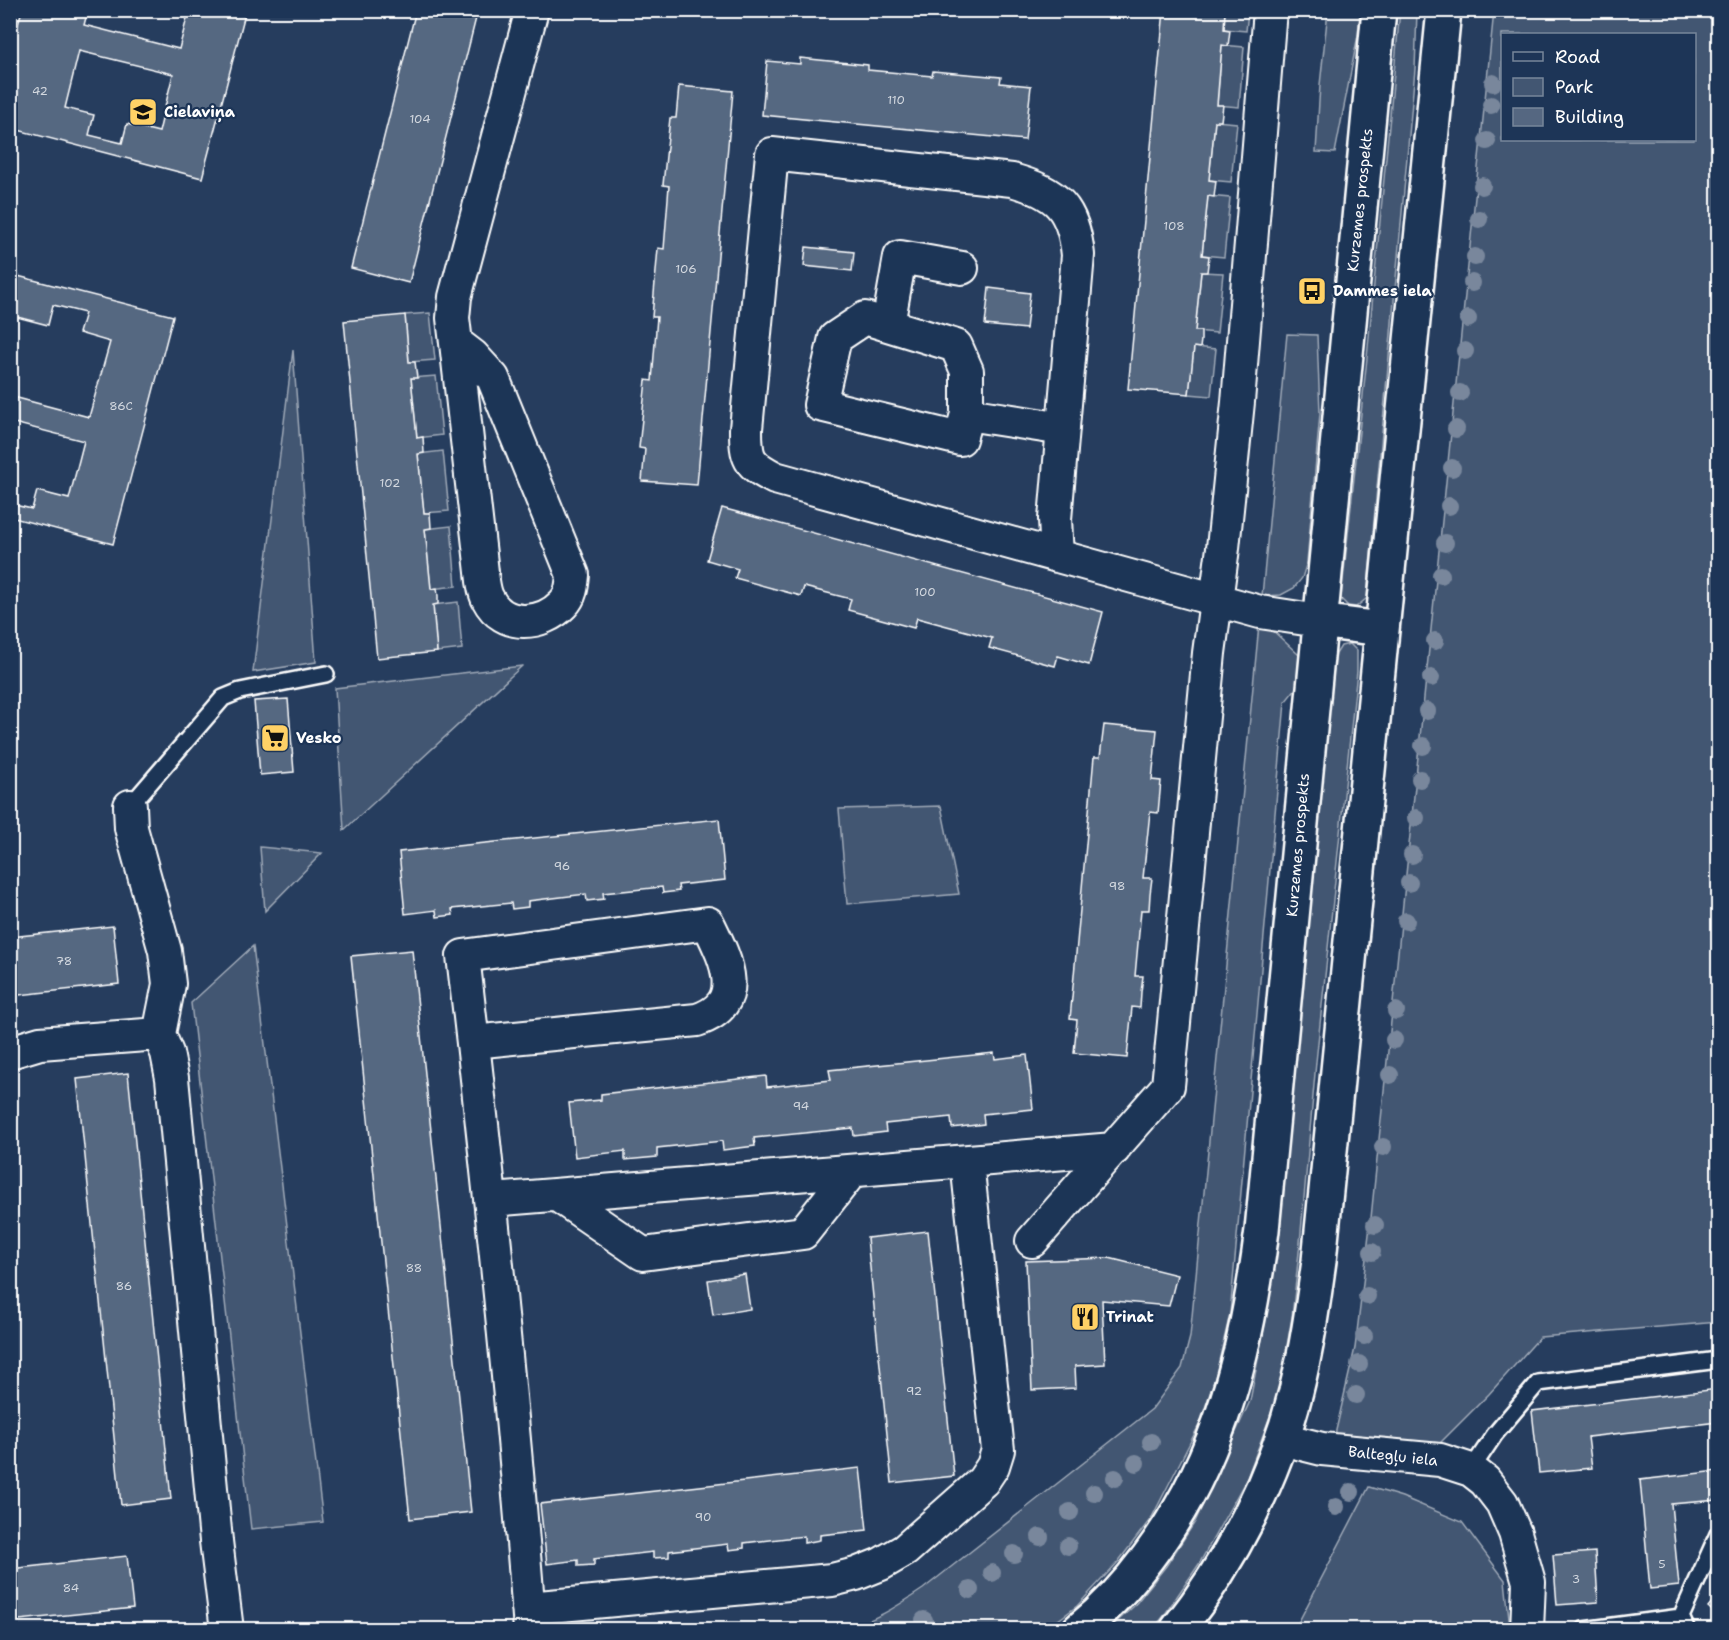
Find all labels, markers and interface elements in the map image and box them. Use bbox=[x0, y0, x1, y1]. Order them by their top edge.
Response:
legend bbox=[1501, 33, 1696, 141]
text: Road bbox=[1555, 45, 1600, 69]
text: Park bbox=[1555, 75, 1594, 99]
house number: 42 bbox=[32, 83, 48, 99]
house number: 110 bbox=[887, 92, 905, 108]
school or university icon: Cielaviņa bbox=[127, 96, 159, 128]
place label: Cielaviņa bbox=[164, 102, 236, 123]
text: Building bbox=[1555, 105, 1624, 129]
house number: 104 bbox=[409, 111, 431, 127]
street label: Kurzemes prospekts bbox=[1343, 127, 1377, 273]
house number: 108 bbox=[1163, 218, 1185, 234]
house number: 106 bbox=[675, 261, 697, 277]
bus stop icon: Dammes iela bbox=[1296, 275, 1328, 307]
place label: Dammes iela bbox=[1333, 281, 1433, 301]
house number: 86C bbox=[109, 398, 133, 414]
house number: 102 bbox=[380, 475, 400, 491]
house number: 100 bbox=[914, 584, 936, 600]
supermarket icon: Vesko bbox=[259, 722, 291, 754]
place label: Vesko bbox=[296, 728, 342, 748]
street label: Kurzemes prospekts bbox=[1282, 772, 1314, 918]
house number: 96 bbox=[554, 858, 570, 874]
house number: 98 bbox=[1109, 878, 1125, 894]
house number: 78 bbox=[56, 953, 72, 969]
house number: 94 bbox=[793, 1098, 809, 1114]
house number: 88 bbox=[406, 1260, 422, 1276]
house number: 86 bbox=[116, 1278, 132, 1294]
restaurant icon: Trinat bbox=[1069, 1301, 1101, 1333]
place label: Trinat bbox=[1106, 1307, 1154, 1327]
house number: 92 bbox=[906, 1383, 922, 1399]
street label: Baltegļu iela bbox=[1347, 1441, 1439, 1472]
house number: 90 bbox=[695, 1509, 711, 1525]
house number: 5 bbox=[1658, 1556, 1666, 1572]
house number: 3 bbox=[1572, 1571, 1580, 1587]
house number: 84 bbox=[63, 1580, 79, 1596]

